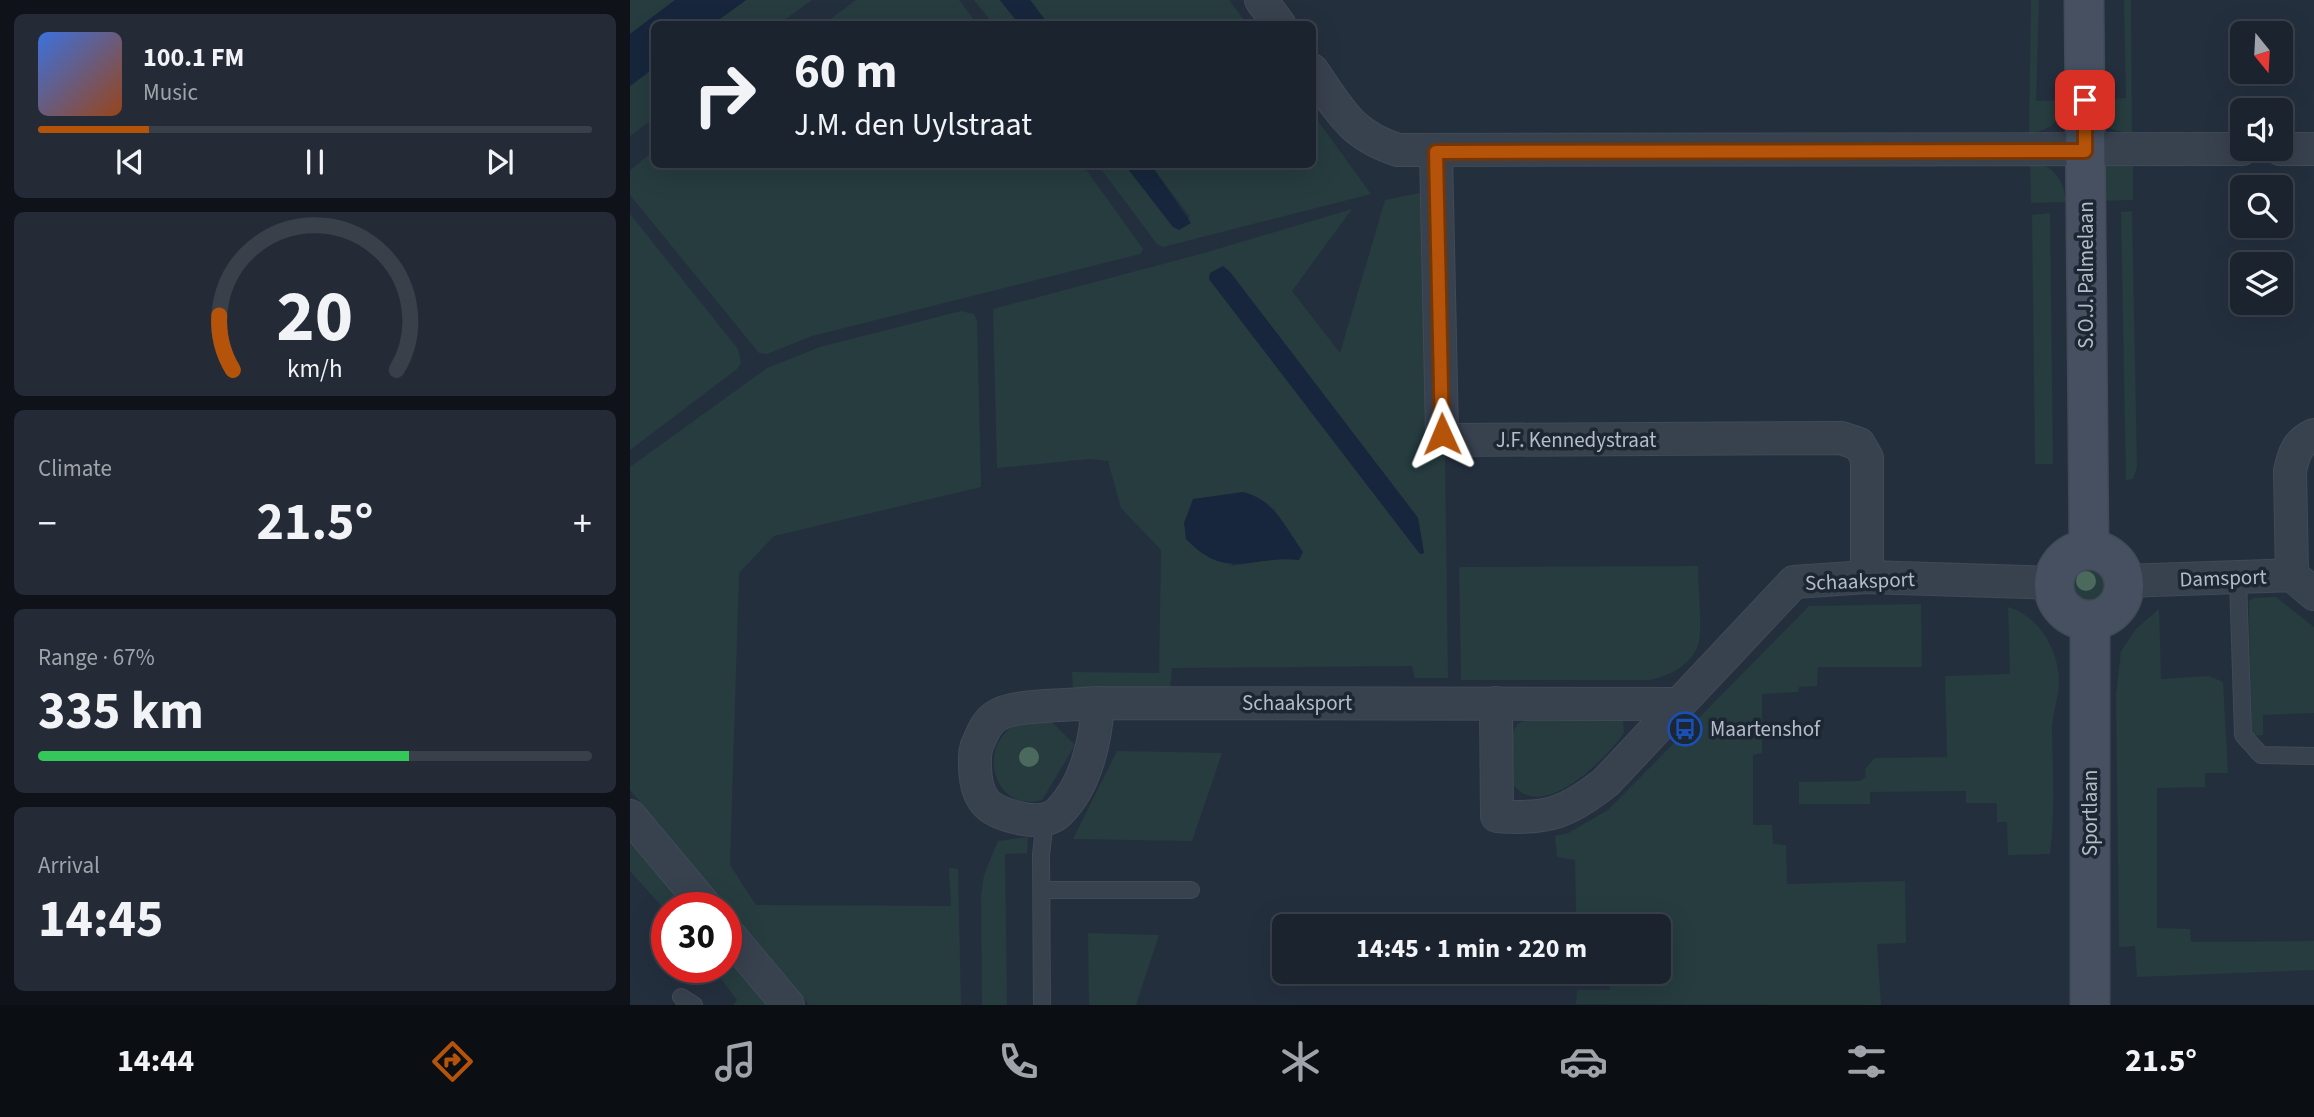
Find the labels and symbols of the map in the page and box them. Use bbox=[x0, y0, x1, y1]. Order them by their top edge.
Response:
north arrow bbox=[2230, 21, 2292, 84]
pin bbox=[2055, 70, 2115, 130]
street label: S.O.J. Palmelaan bbox=[2071, 201, 2101, 349]
position arrow bbox=[1405, 397, 1479, 471]
street label: J.F. Kennedystraat bbox=[1496, 425, 1656, 455]
street label: Damsport bbox=[2179, 561, 2267, 595]
street label: Schaaksport bbox=[1805, 564, 1915, 598]
street label: Schaaksport bbox=[1242, 688, 1352, 718]
bus stop icon: Maartenshof bbox=[1666, 710, 1704, 748]
place label: Maartenshof bbox=[1710, 714, 1821, 744]
street label: Sportlaan bbox=[2075, 770, 2105, 856]
speed limit sign: 30 bbox=[651, 892, 742, 983]

